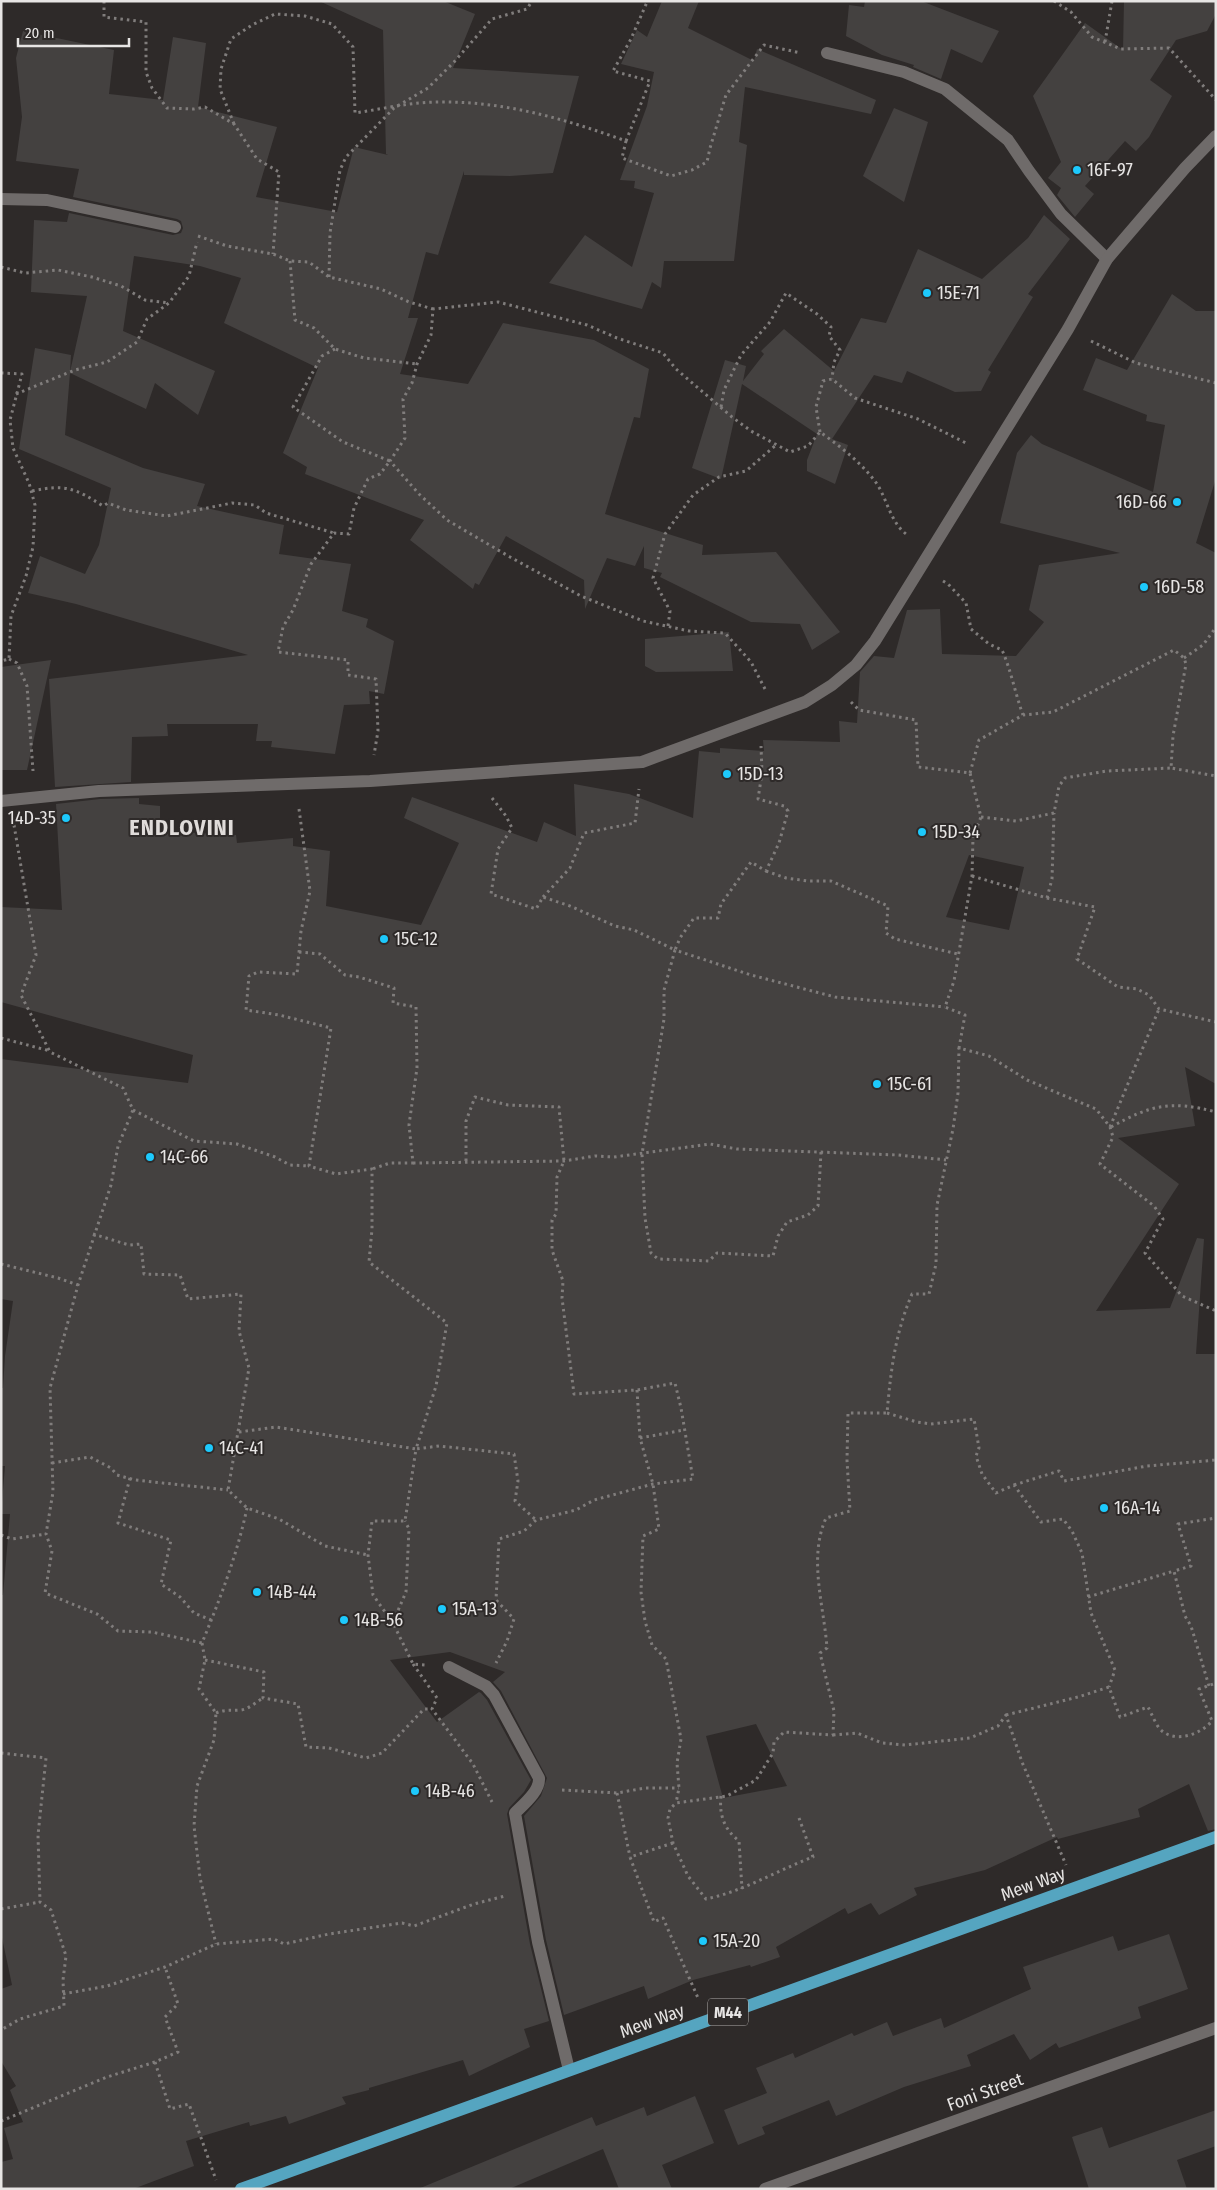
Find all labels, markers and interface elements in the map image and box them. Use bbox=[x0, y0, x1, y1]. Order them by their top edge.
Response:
scale bar bbox=[18, 15, 129, 47]
text: 20 m bbox=[25, 24, 55, 42]
place label: 16F-97 bbox=[1087, 159, 1133, 181]
marker: 16F-97 bbox=[1071, 164, 1083, 176]
place label: 15E-71 bbox=[937, 282, 980, 304]
marker: 15E-71 bbox=[921, 287, 933, 299]
place label: 16D-66 bbox=[1116, 491, 1167, 513]
marker: 16D-66 bbox=[1171, 496, 1183, 508]
place label: 16D-58 bbox=[1154, 576, 1204, 598]
marker: 16D-58 bbox=[1138, 581, 1150, 593]
place label: 15D-13 bbox=[737, 763, 783, 785]
marker: 15D-13 bbox=[721, 768, 733, 780]
place label: 14D-35 bbox=[8, 807, 56, 829]
marker: 14D-35 bbox=[60, 812, 72, 824]
district label: ENDLOVINI bbox=[129, 814, 235, 841]
place label: 15D-34 bbox=[932, 821, 980, 843]
marker: 15D-34 bbox=[916, 826, 928, 838]
place label: 15C-12 bbox=[394, 928, 438, 950]
marker: 15C-12 bbox=[378, 933, 390, 945]
place label: 15C-61 bbox=[887, 1073, 932, 1095]
marker: 15C-61 bbox=[871, 1078, 883, 1090]
place label: 14C-66 bbox=[160, 1146, 208, 1168]
marker: 14C-66 bbox=[144, 1151, 156, 1163]
place label: 14C-41 bbox=[219, 1437, 264, 1459]
marker: 14C-41 bbox=[203, 1442, 215, 1454]
place label: 16A-14 bbox=[1114, 1497, 1161, 1519]
marker: 16A-14 bbox=[1098, 1502, 1110, 1514]
place label: 14B-44 bbox=[267, 1581, 317, 1603]
marker: 14B-44 bbox=[251, 1586, 263, 1598]
place label: 15A-13 bbox=[452, 1598, 497, 1620]
marker: 15A-13 bbox=[436, 1603, 448, 1615]
place label: 14B-56 bbox=[354, 1609, 403, 1631]
marker: 14B-56 bbox=[338, 1614, 350, 1626]
place label: 14B-46 bbox=[425, 1780, 475, 1802]
marker: 14B-46 bbox=[409, 1785, 421, 1797]
street label: Mew Way bbox=[998, 1862, 1068, 1906]
place label: 15A-20 bbox=[713, 1930, 760, 1952]
marker: 15A-20 bbox=[697, 1935, 709, 1947]
road number: M44 bbox=[708, 1998, 748, 2025]
street label: Mew Way bbox=[617, 1999, 687, 2043]
street label: Foni Street bbox=[944, 2068, 1026, 2116]

